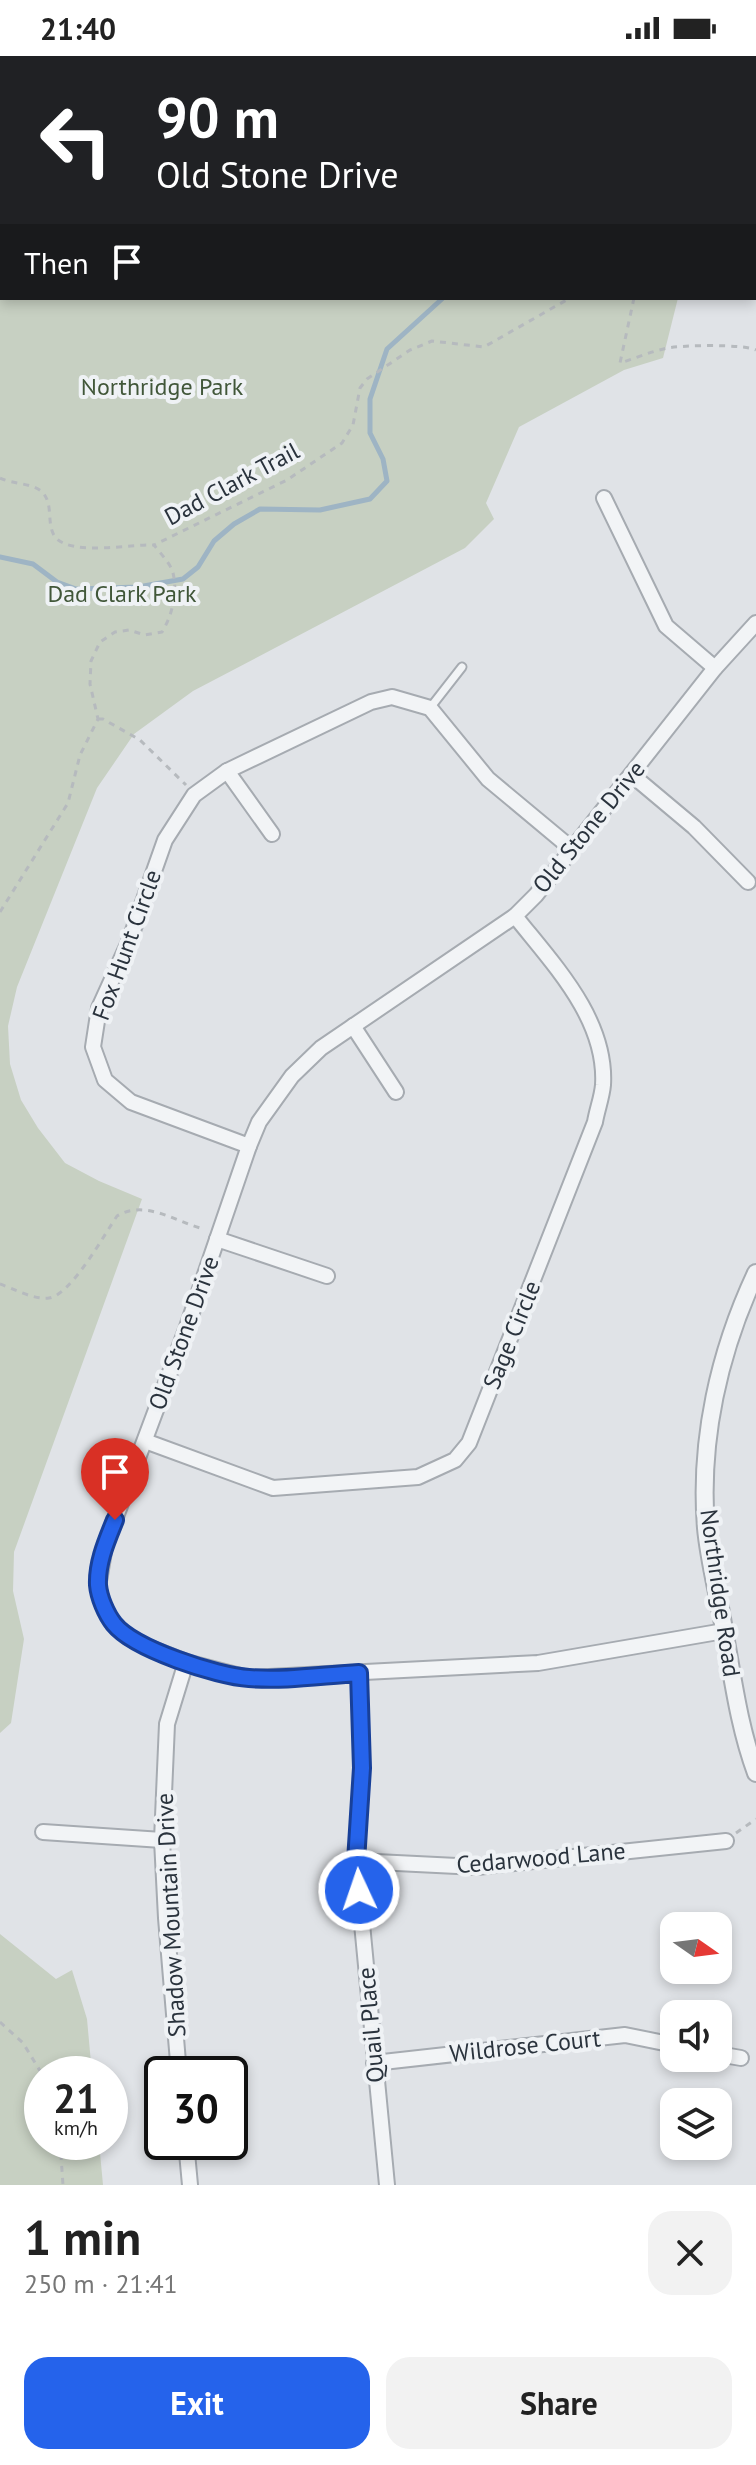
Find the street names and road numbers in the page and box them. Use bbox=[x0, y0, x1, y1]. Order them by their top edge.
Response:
street label: Dad Clark Trail bbox=[159, 435, 305, 532]
street label: Old Stone Drive bbox=[526, 754, 652, 899]
street label: Fox Hunt Circle bbox=[85, 865, 168, 1024]
street label: Old Stone Drive bbox=[141, 1252, 226, 1414]
street label: Sage Circle bbox=[476, 1276, 547, 1394]
street label: Northridge Road bbox=[693, 1507, 748, 1679]
street label: Shadow Mountain Drive bbox=[149, 1792, 192, 2038]
street label: Cedarwood Lane bbox=[455, 1835, 627, 1880]
street label: Quail Place bbox=[350, 1966, 391, 2084]
street label: Wildrose Court bbox=[448, 2022, 602, 2069]

